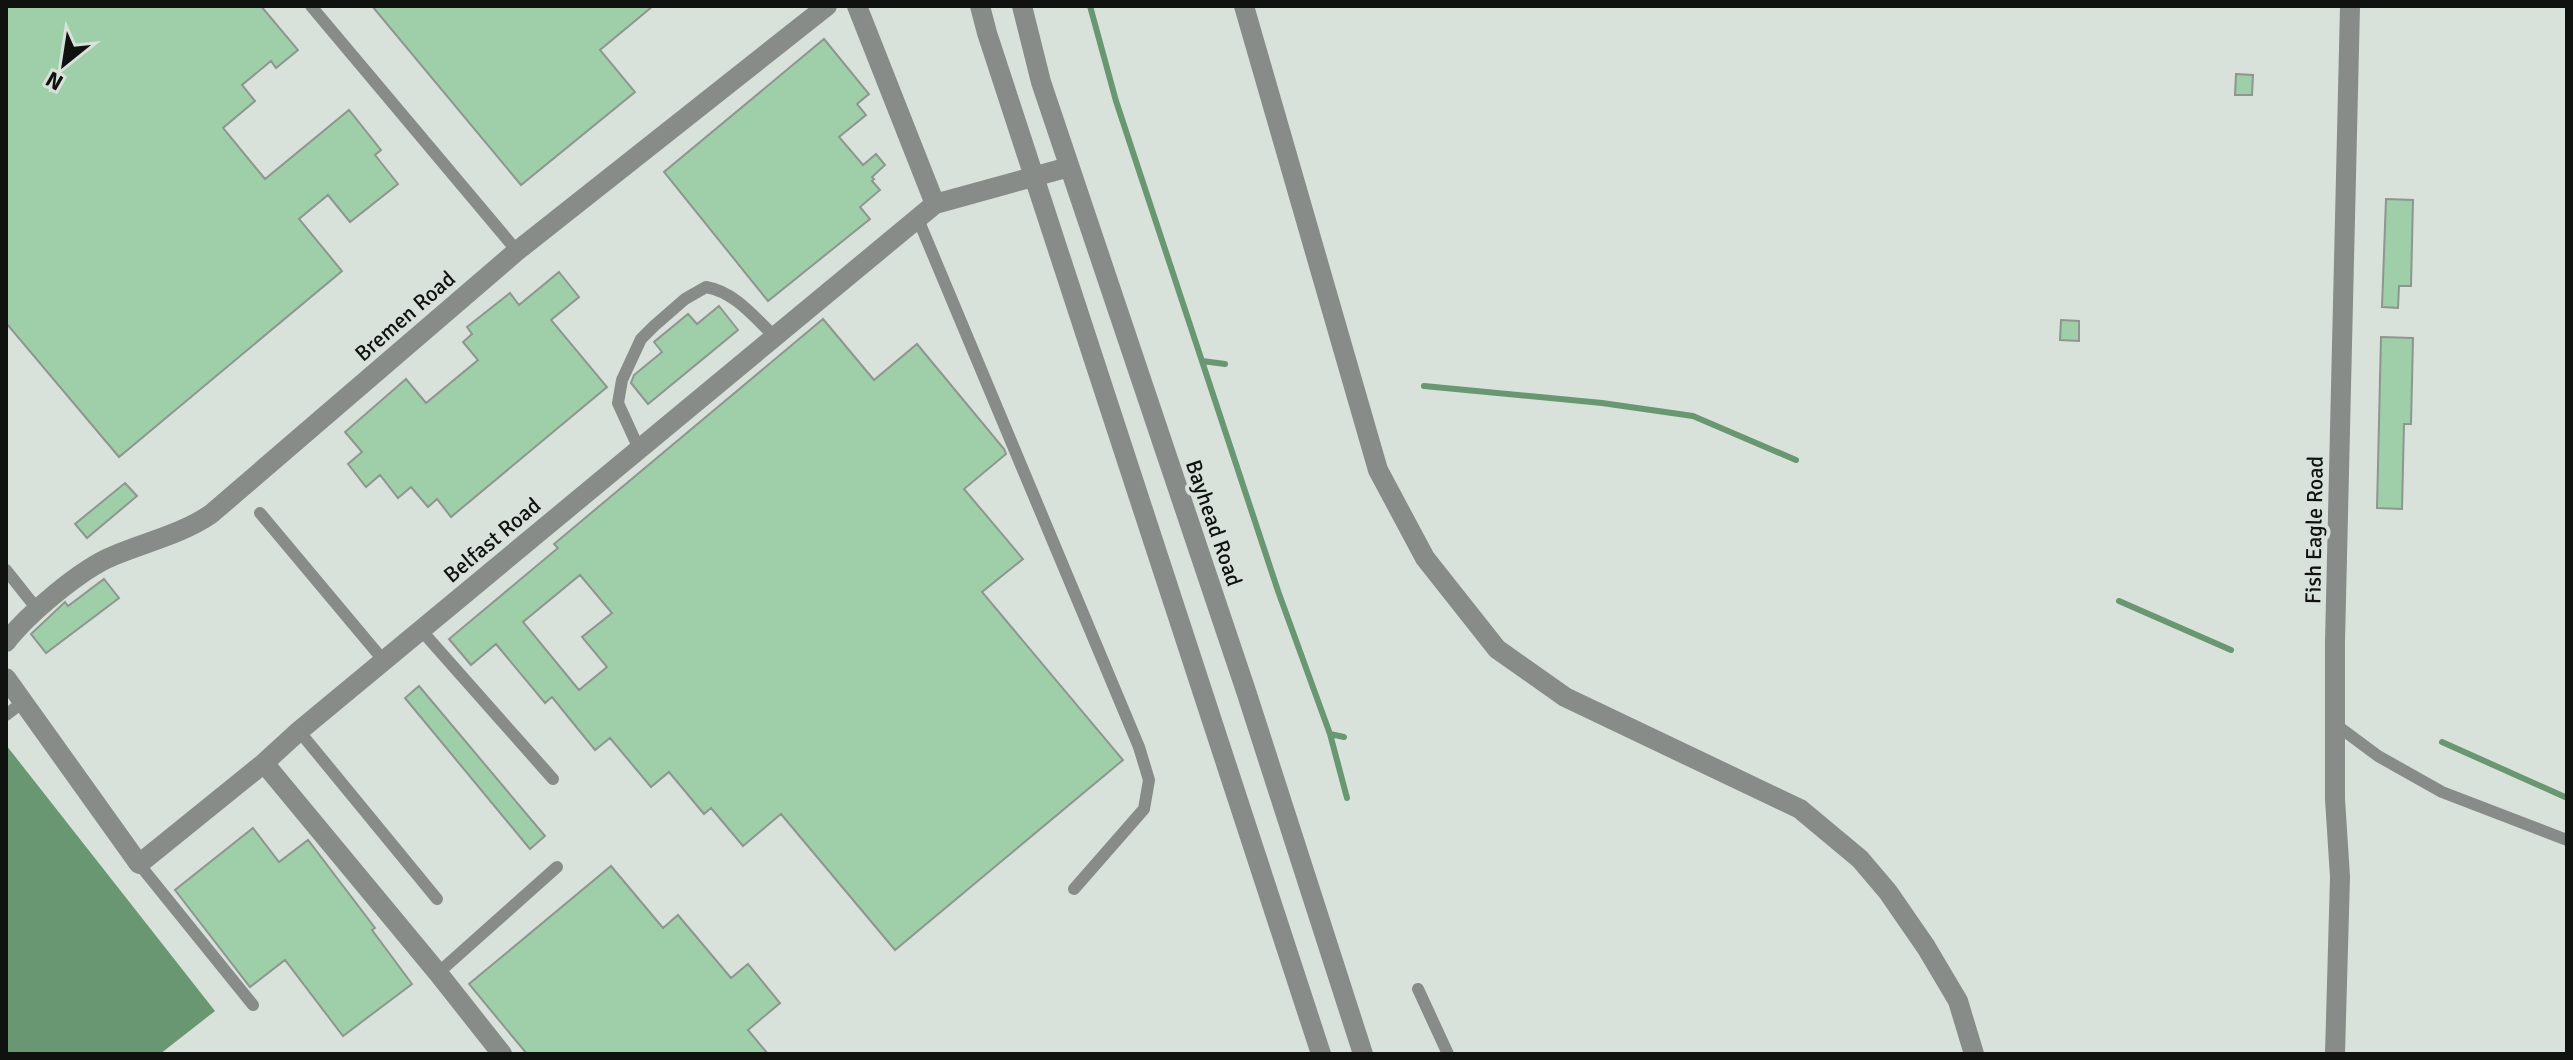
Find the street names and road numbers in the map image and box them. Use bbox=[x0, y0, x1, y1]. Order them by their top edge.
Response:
street label: Bremen Road bbox=[349, 265, 461, 367]
street label: Bayhead Road bbox=[1180, 456, 1248, 590]
street label: Fish Eagle Road bbox=[2299, 456, 2329, 604]
street label: Belfast Road bbox=[438, 492, 546, 588]

